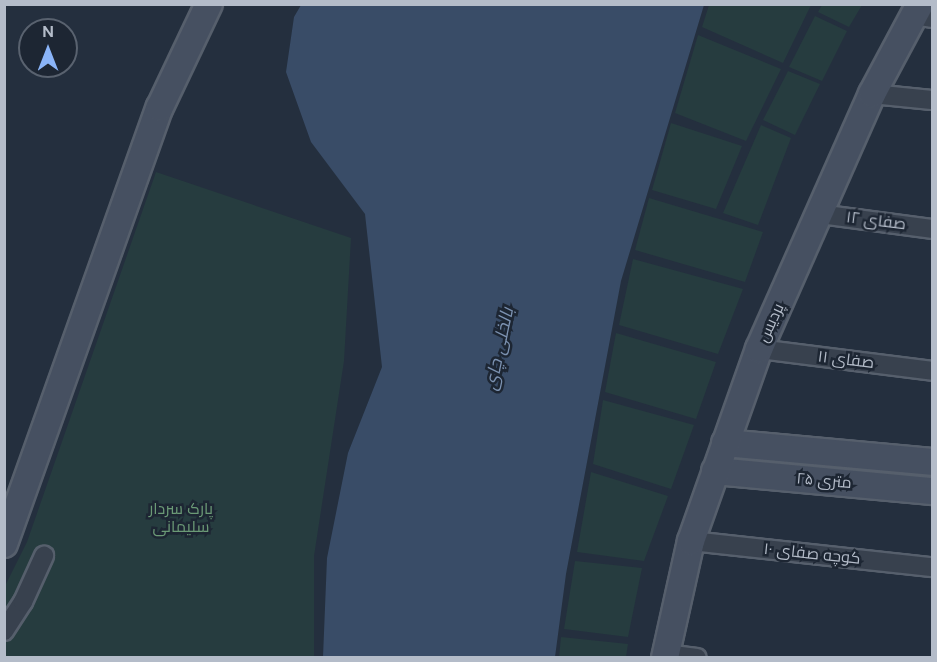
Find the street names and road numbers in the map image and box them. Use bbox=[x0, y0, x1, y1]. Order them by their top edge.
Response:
street label: صفای ۱۲ bbox=[845, 208, 907, 234]
street label: پردیس bbox=[754, 300, 788, 346]
street label: صفای ۱۱ bbox=[817, 347, 875, 373]
street label: ۲۵ متری bbox=[796, 469, 852, 493]
street label: کوچه صفای ۱۰ bbox=[763, 539, 861, 569]

